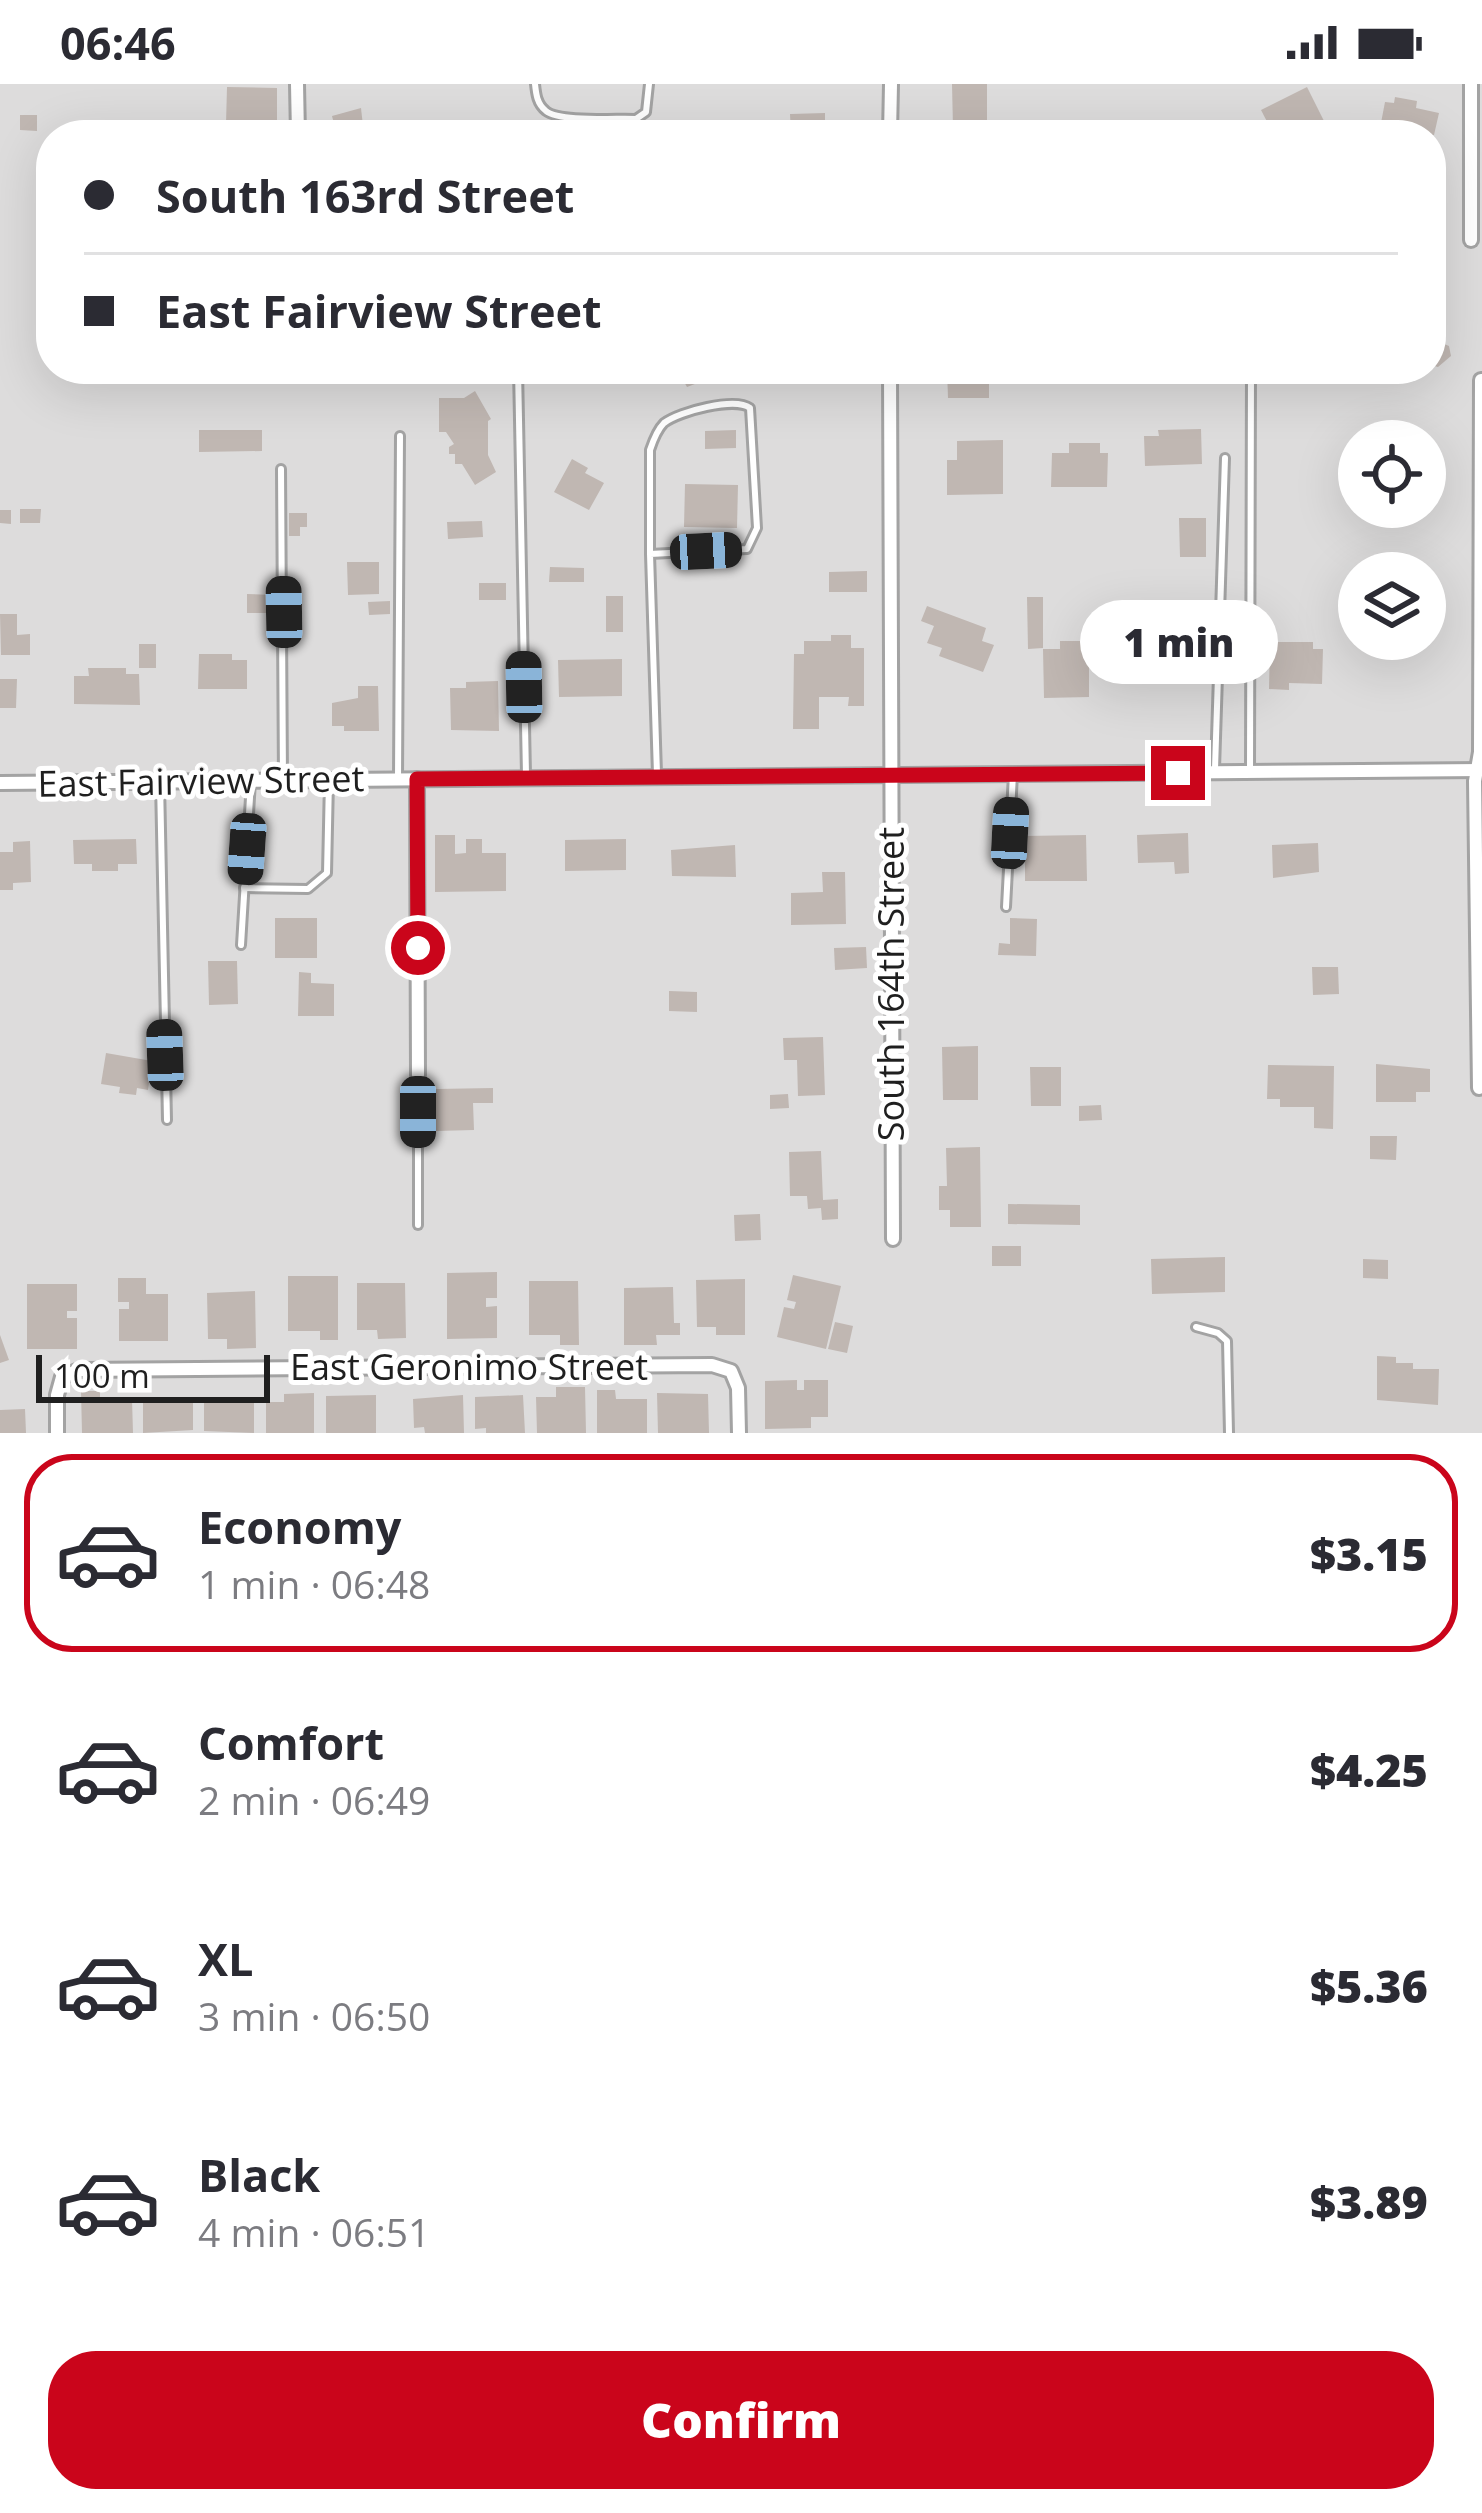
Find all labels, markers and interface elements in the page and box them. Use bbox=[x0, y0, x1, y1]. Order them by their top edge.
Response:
text: 06:46 bbox=[60, 12, 176, 73]
text: South 163rd Street bbox=[156, 165, 574, 226]
text: East Fairview Street bbox=[156, 280, 602, 341]
map controls bbox=[1338, 420, 1446, 660]
button: locate bbox=[1338, 420, 1446, 528]
car bbox=[669, 531, 743, 571]
button: layers bbox=[1338, 552, 1446, 660]
car bbox=[265, 576, 303, 648]
callout: 1 min bbox=[1079, 599, 1277, 683]
text: 1 min bbox=[1124, 615, 1234, 668]
car bbox=[505, 651, 543, 723]
route end bbox=[1151, 746, 1205, 800]
street label: East Fairview Street bbox=[37, 753, 365, 808]
car bbox=[990, 796, 1030, 870]
car bbox=[227, 812, 267, 886]
street label: South 164th Street bbox=[866, 827, 915, 1141]
route start bbox=[391, 921, 445, 975]
car bbox=[146, 1018, 184, 1092]
car bbox=[400, 1076, 436, 1148]
street label: East Geronimo Street bbox=[290, 1342, 648, 1391]
scale bar bbox=[36, 1349, 270, 1402]
text: 100 m bbox=[54, 1353, 150, 1398]
text: Economy bbox=[198, 1496, 401, 1557]
icon: car bbox=[54, 1499, 162, 1607]
text: $3.15 bbox=[1310, 1523, 1428, 1584]
text: 1 min · 06:48 bbox=[198, 1557, 430, 1610]
text: Comfort bbox=[198, 1712, 384, 1773]
icon: car bbox=[54, 1715, 162, 1823]
text: $4.25 bbox=[1310, 1739, 1428, 1800]
text: 2 min · 06:49 bbox=[198, 1773, 430, 1826]
text: XL bbox=[198, 1928, 253, 1989]
icon: car bbox=[54, 1931, 162, 2039]
text: $5.36 bbox=[1310, 1955, 1428, 2016]
text: 3 min · 06:50 bbox=[198, 1989, 430, 2042]
text: Black bbox=[198, 2144, 320, 2205]
icon: car bbox=[54, 2147, 162, 2255]
text: $3.89 bbox=[1310, 2171, 1428, 2232]
text: 4 min · 06:51 bbox=[198, 2205, 430, 2258]
button: Confirm bbox=[48, 2351, 1434, 2489]

